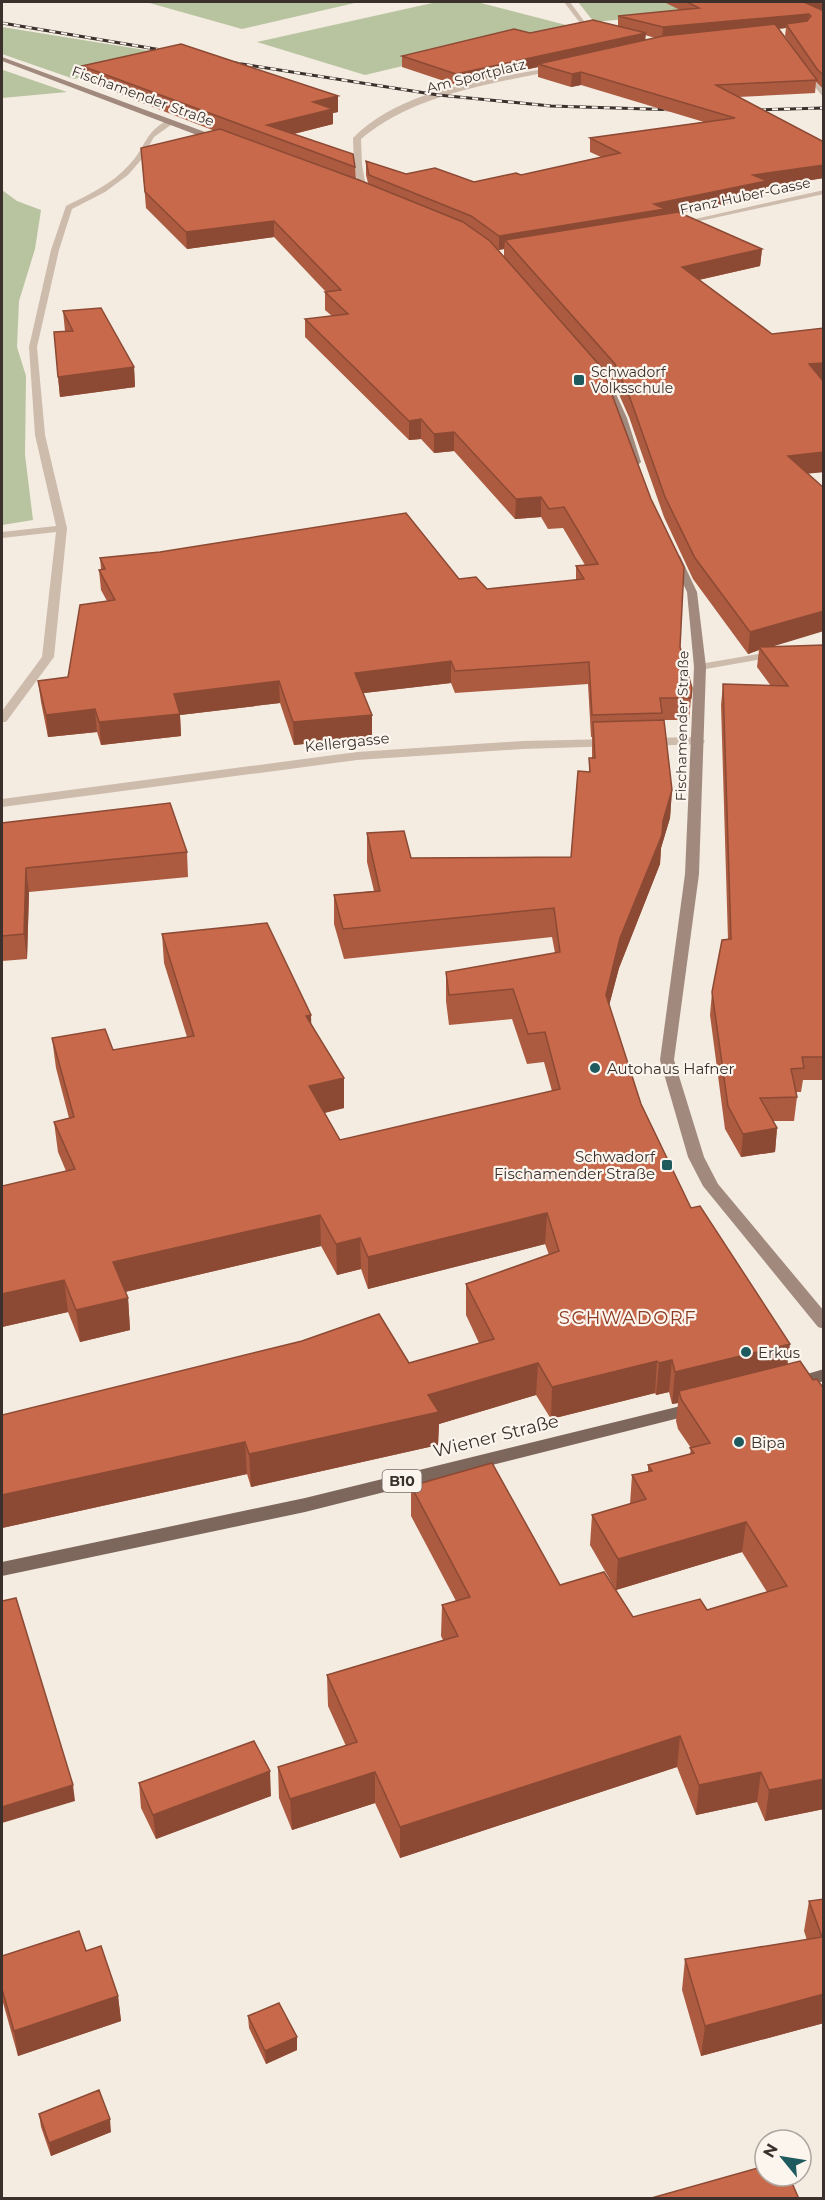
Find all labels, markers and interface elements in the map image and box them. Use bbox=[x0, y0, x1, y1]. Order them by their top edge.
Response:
street label: Am Sportplatz bbox=[425, 55, 527, 97]
street label: Fischamender Straße bbox=[69, 62, 217, 130]
street label: Franz Huber-Gasse bbox=[678, 173, 812, 219]
place label: Schwadorf Volksschule bbox=[591, 363, 673, 397]
marker: Schwadorf Volksschule bbox=[572, 373, 586, 387]
street label: Fischamender Straße bbox=[672, 651, 692, 801]
street label: Kellergasse bbox=[304, 728, 390, 756]
place label: Autohaus Hafner bbox=[607, 1059, 735, 1078]
marker: Autohaus Hafner bbox=[588, 1061, 602, 1075]
place label: Schwadorf Fischamender Straße bbox=[494, 1147, 656, 1183]
marker: Schwadorf Fischamender Straße bbox=[660, 1158, 674, 1172]
district label: SCHWADORF bbox=[559, 1307, 697, 1329]
place label: Erkus bbox=[758, 1343, 800, 1362]
marker: Erkus bbox=[739, 1345, 753, 1359]
street label: Wiener Straße bbox=[431, 1410, 561, 1462]
place label: Bipa bbox=[751, 1433, 785, 1452]
marker: Bipa bbox=[732, 1435, 746, 1449]
road number: B10 bbox=[382, 1470, 422, 1492]
north arrow bbox=[753, 2128, 813, 2188]
text: N bbox=[759, 2140, 782, 2161]

